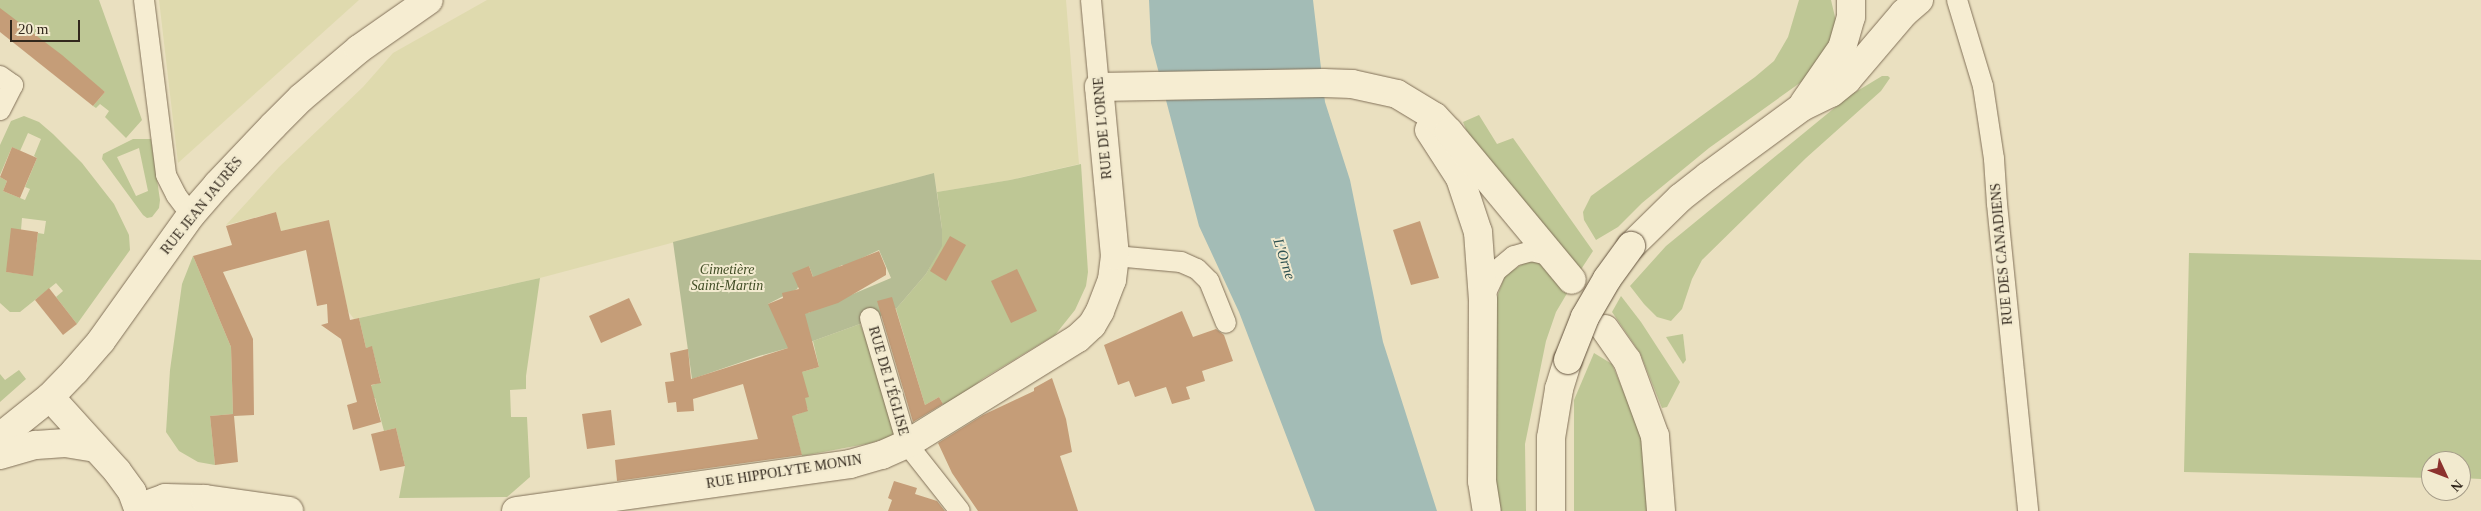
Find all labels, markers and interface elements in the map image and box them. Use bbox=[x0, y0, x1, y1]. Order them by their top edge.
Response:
scale bar bbox=[12, 10, 82, 42]
text: 20 m bbox=[18, 21, 48, 37]
street label: RUE DE L'ORNE bbox=[1090, 76, 1116, 180]
street label: RUE JEAN JAURÈS bbox=[158, 154, 246, 258]
street label: RUE DES CANADIENS bbox=[1987, 182, 2017, 326]
water label: L'Orne bbox=[1269, 236, 1299, 282]
park label: Cimetière Saint-Martin bbox=[691, 262, 763, 294]
street label: RUE DE L'ÉGLISE bbox=[864, 324, 912, 438]
street label: RUE HIPPOLYTE MONIN bbox=[705, 451, 863, 493]
north arrow bbox=[2421, 451, 2471, 501]
text: N bbox=[2448, 477, 2466, 495]

